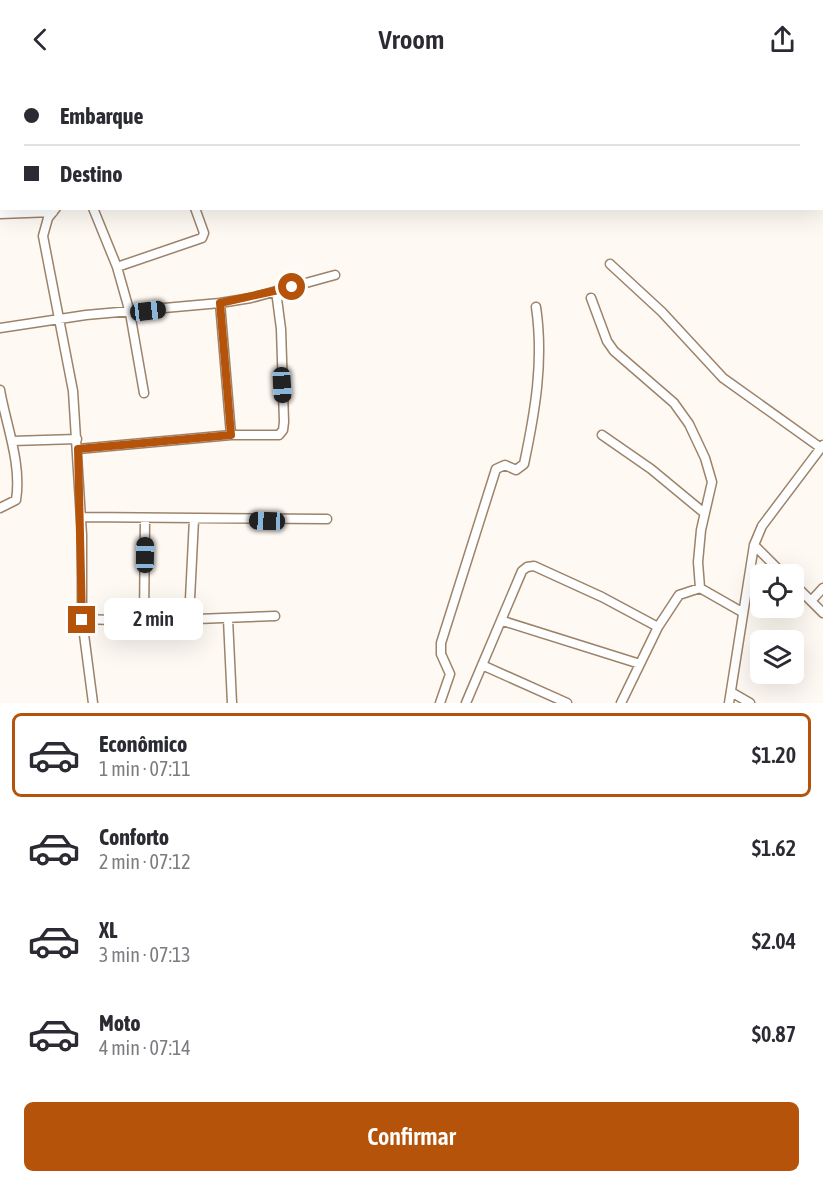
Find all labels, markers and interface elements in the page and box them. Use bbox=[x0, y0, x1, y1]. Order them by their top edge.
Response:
icon: back bbox=[24, 23, 57, 56]
icon: share bbox=[766, 23, 799, 56]
text: Vroom bbox=[378, 24, 445, 55]
text: Embarque bbox=[60, 103, 143, 129]
text: Destino bbox=[60, 161, 122, 187]
route start bbox=[278, 273, 305, 300]
car bbox=[129, 300, 167, 322]
car bbox=[272, 367, 292, 403]
car bbox=[249, 511, 285, 531]
car bbox=[136, 537, 154, 573]
map controls bbox=[750, 564, 804, 684]
button: locate bbox=[750, 564, 804, 618]
callout: 2 min bbox=[103, 599, 202, 641]
route end bbox=[68, 606, 95, 633]
text: 2 min bbox=[133, 607, 174, 630]
button: layers bbox=[750, 630, 804, 684]
icon: car bbox=[27, 728, 81, 782]
text: Econômico bbox=[99, 731, 187, 757]
text: $1.20 bbox=[752, 742, 796, 768]
text: 1 min · 07:11 bbox=[99, 757, 191, 780]
icon: car bbox=[27, 821, 81, 875]
text: Conforto bbox=[99, 824, 169, 850]
text: $1.62 bbox=[752, 835, 796, 861]
text: 2 min · 07:12 bbox=[99, 850, 191, 873]
icon: car bbox=[27, 914, 81, 968]
text: XL bbox=[99, 917, 117, 943]
text: $2.04 bbox=[752, 928, 796, 954]
text: 3 min · 07:13 bbox=[99, 943, 191, 966]
icon: car bbox=[27, 1007, 81, 1061]
text: Moto bbox=[99, 1010, 141, 1036]
text: $0.87 bbox=[752, 1021, 796, 1047]
text: 4 min · 07:14 bbox=[99, 1036, 191, 1059]
button: Confirmar bbox=[24, 1102, 799, 1171]

